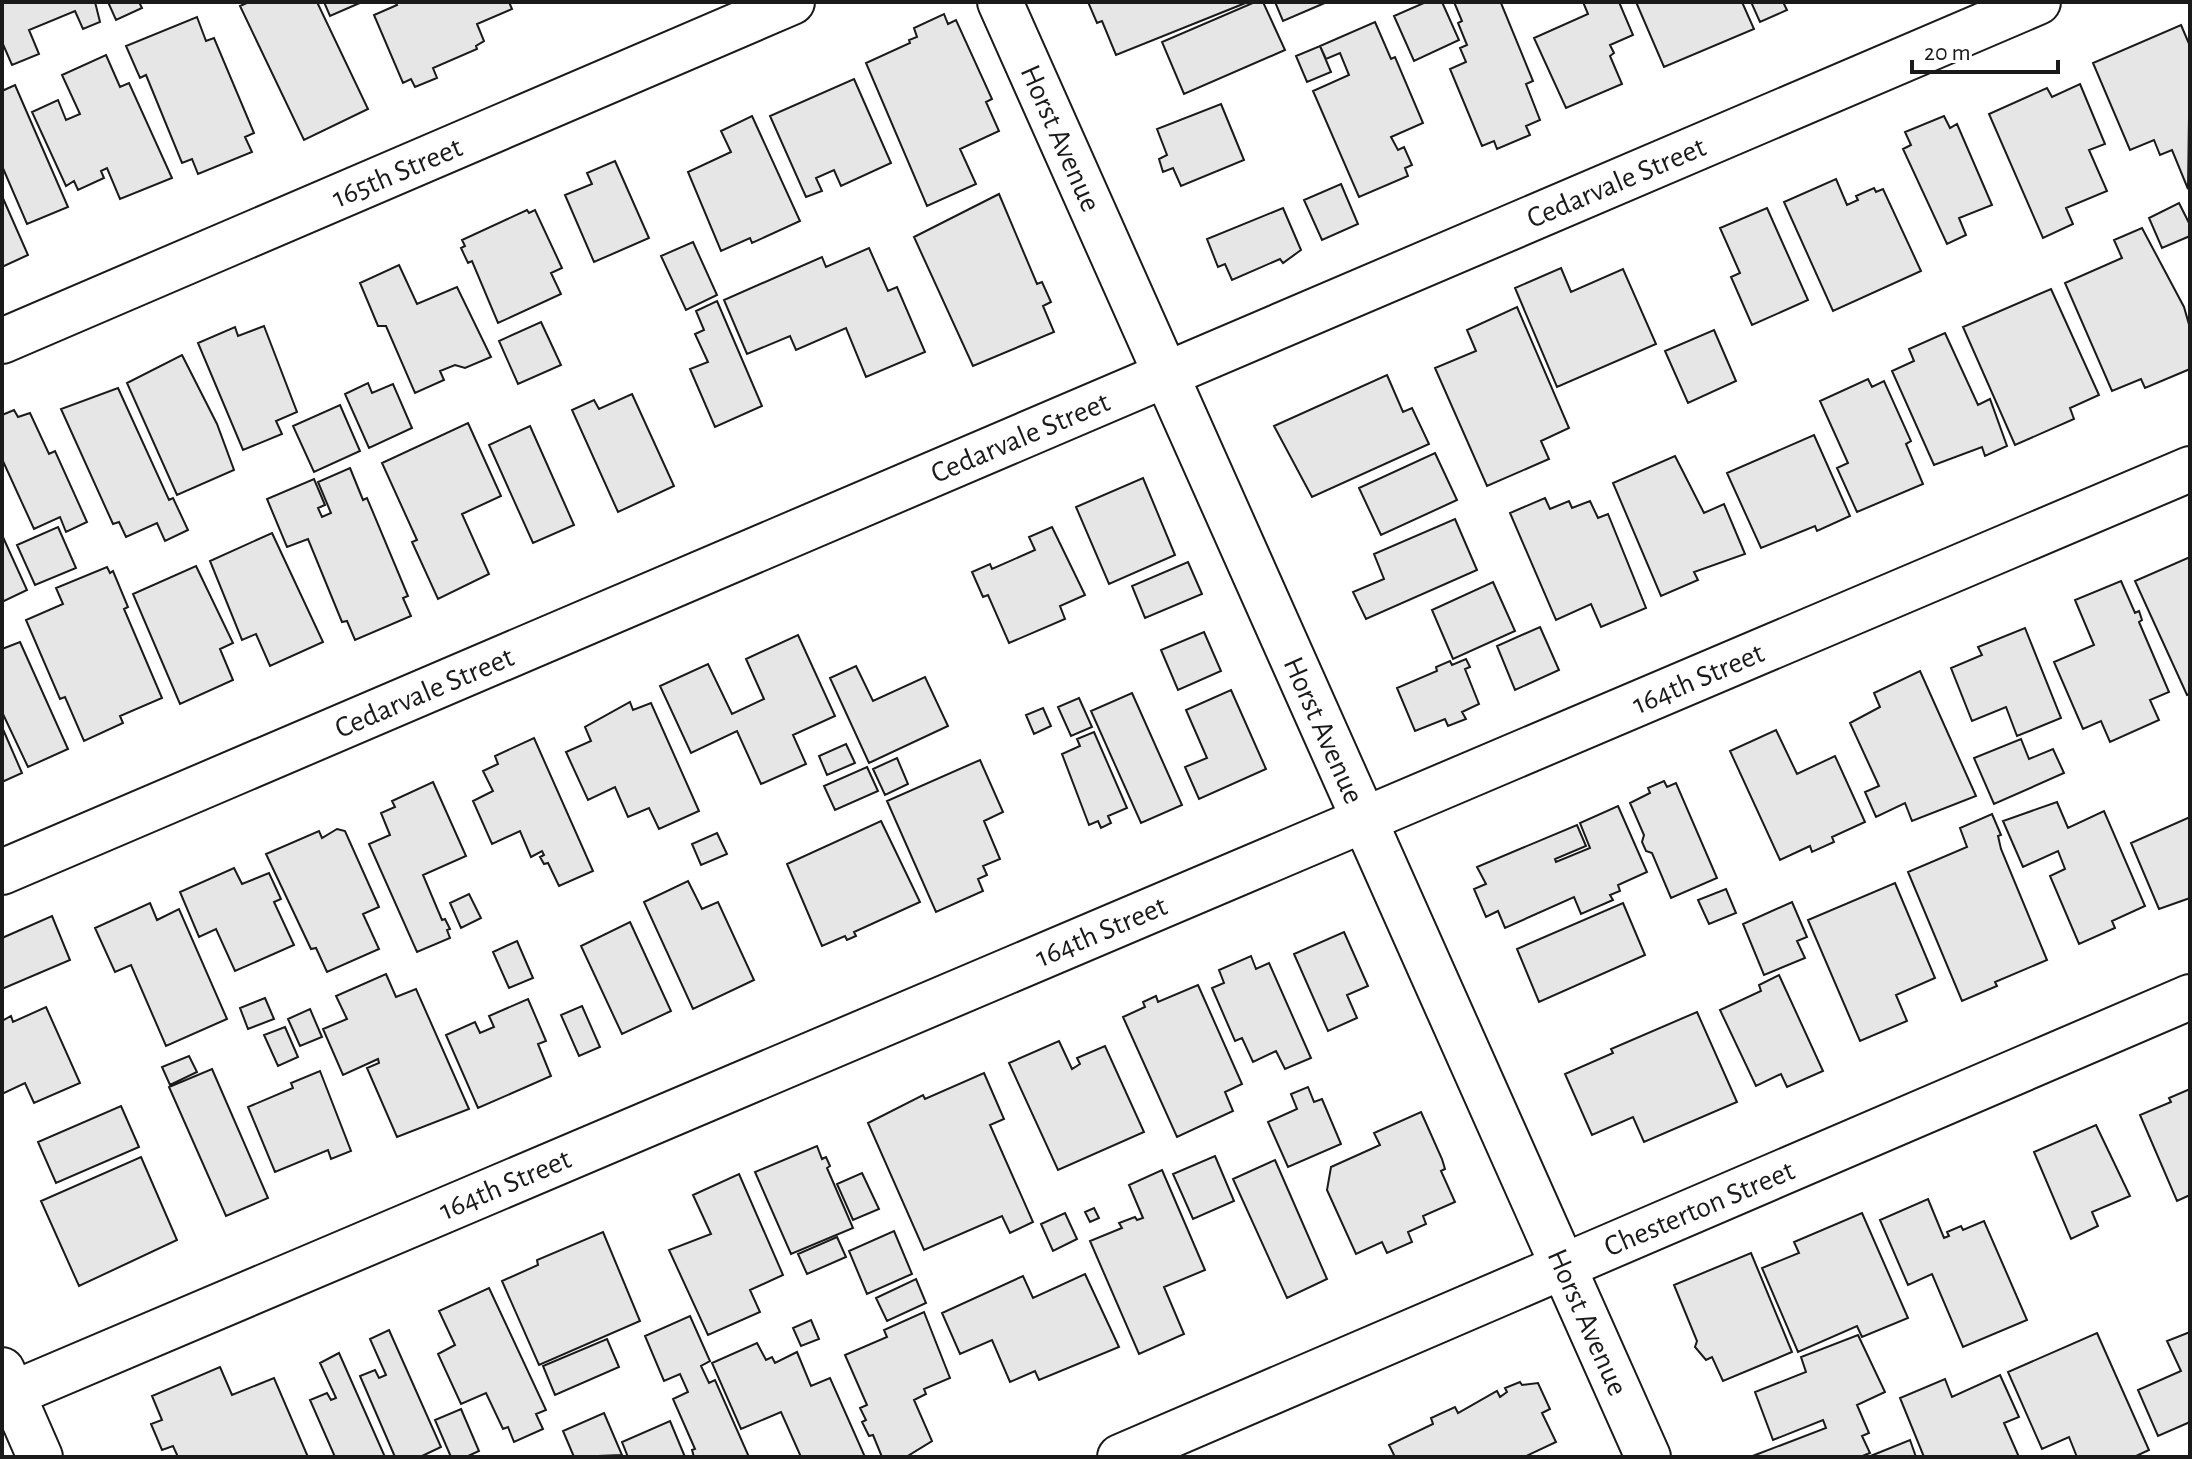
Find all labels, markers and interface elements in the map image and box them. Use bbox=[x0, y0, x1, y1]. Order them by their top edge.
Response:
scale bar bbox=[1912, 24, 2058, 74]
text: 20 m bbox=[1924, 41, 1971, 65]
street label: Horst Avenue bbox=[1014, 61, 1106, 216]
street label: 165th Street bbox=[328, 132, 467, 214]
street label: Cedarvale Street bbox=[1523, 132, 1710, 234]
street label: Cedarvale Street bbox=[927, 387, 1114, 489]
street label: 164th Street bbox=[1628, 638, 1769, 720]
street label: Cedarvale Street bbox=[331, 642, 518, 744]
street label: Horst Avenue bbox=[1277, 653, 1369, 808]
street label: 164th Street bbox=[1031, 891, 1172, 973]
street label: 164th Street bbox=[435, 1144, 576, 1226]
street label: Chesterton Street bbox=[1600, 1155, 1799, 1262]
street label: Horst Avenue bbox=[1541, 1245, 1633, 1400]

